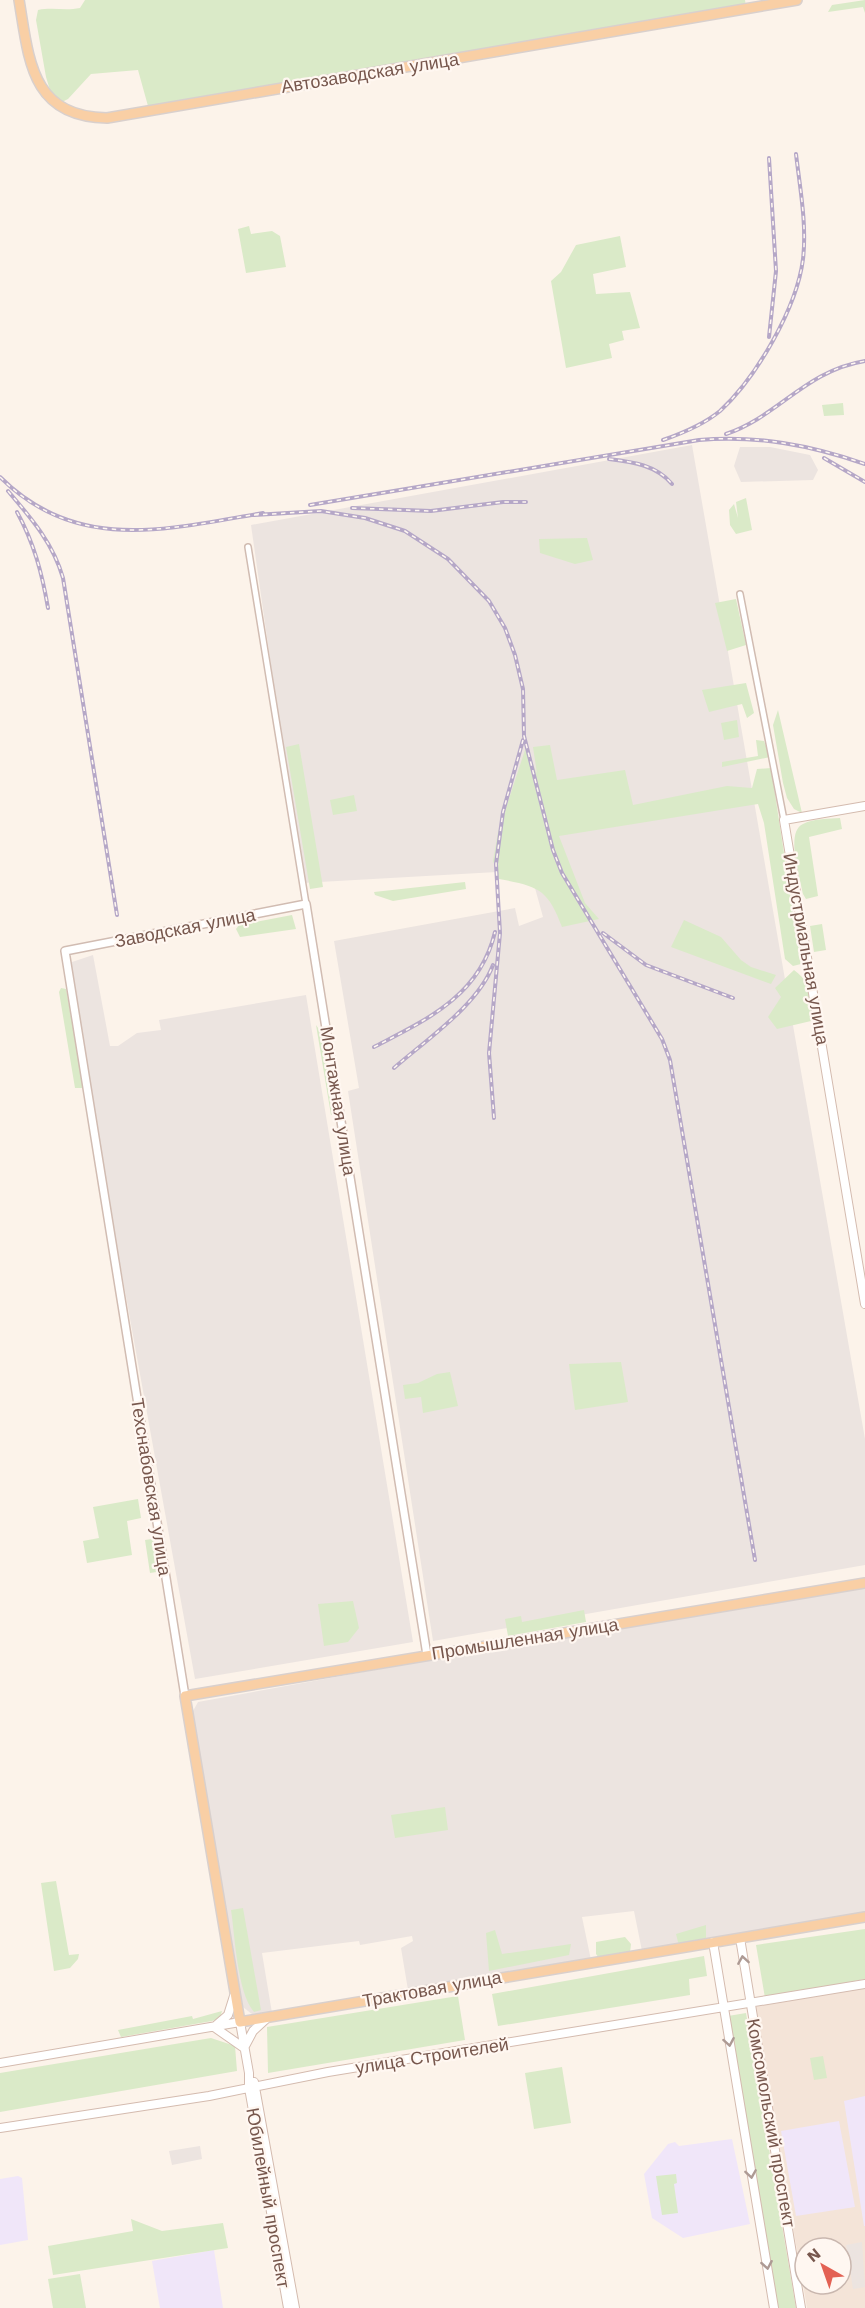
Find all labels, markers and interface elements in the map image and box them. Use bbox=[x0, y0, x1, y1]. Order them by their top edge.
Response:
street label: Автозаводская улица bbox=[280, 48, 461, 97]
street label: Индустриальная улица bbox=[779, 851, 834, 1048]
street label: Заводская улица bbox=[113, 903, 258, 951]
street label: Монтажная улица bbox=[316, 1025, 361, 1178]
street label: Техснабовская улица bbox=[127, 1397, 176, 1578]
street label: Промышленная улица bbox=[430, 1613, 621, 1664]
one-way arrow bbox=[737, 1956, 750, 1966]
street label: Трактовая улица bbox=[361, 1966, 504, 2011]
street label: Комсомольский проспект bbox=[743, 2017, 800, 2229]
street label: улица Строителей bbox=[354, 2033, 510, 2078]
one-way arrow bbox=[722, 2036, 735, 2046]
street label: Юбилейный проспект bbox=[242, 2106, 295, 2290]
one-way arrow bbox=[745, 2170, 757, 2179]
north arrow bbox=[793, 2236, 853, 2296]
text: N bbox=[803, 2244, 824, 2266]
one-way arrow bbox=[760, 2260, 772, 2270]

